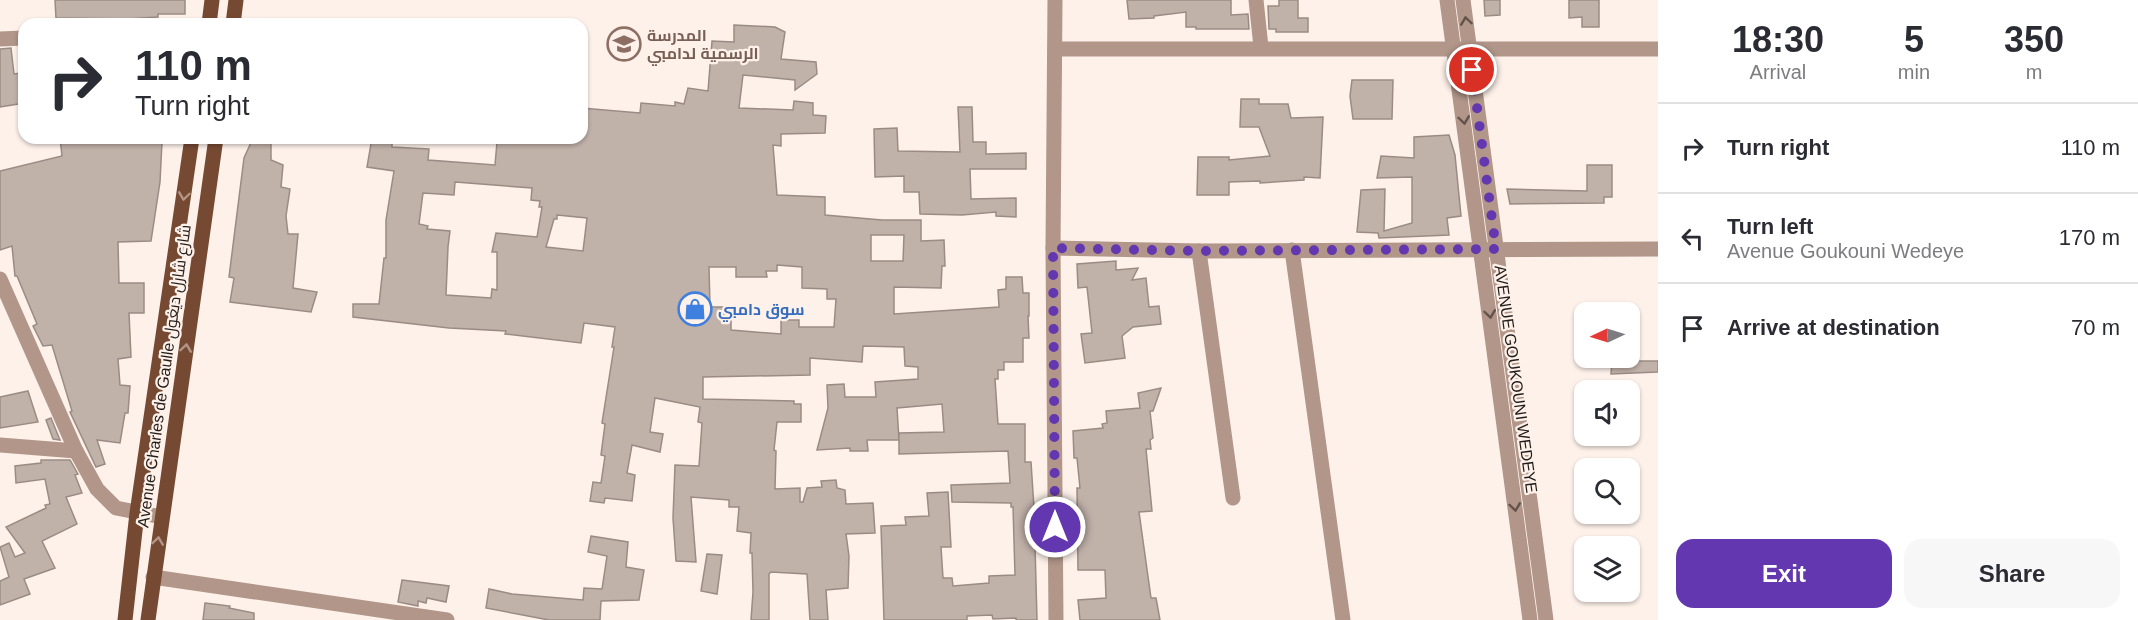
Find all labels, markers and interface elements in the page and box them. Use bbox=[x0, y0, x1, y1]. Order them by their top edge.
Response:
one-way arrow bbox=[1460, 16, 1472, 25]
text: 18:30 bbox=[1732, 19, 1824, 60]
text: 5 bbox=[1904, 19, 1924, 60]
text: 350 bbox=[2004, 19, 2064, 60]
school or university icon: المدرسة الرسمية لدامبي bbox=[606, 26, 642, 62]
place label: المدرسة الرسمية لدامبي bbox=[647, 27, 759, 66]
icon: right bbox=[36, 42, 114, 120]
text: 110 m bbox=[135, 42, 252, 89]
pin bbox=[1446, 44, 1497, 95]
icon: arrive bbox=[1455, 53, 1488, 86]
text: Arrival bbox=[1750, 61, 1806, 83]
text: min bbox=[1898, 61, 1930, 83]
text: m bbox=[2026, 61, 2042, 83]
text: Turn right bbox=[135, 91, 250, 121]
one-way arrow bbox=[1457, 116, 1469, 125]
icon: right bbox=[1676, 132, 1709, 165]
text: Turn right bbox=[1727, 135, 1829, 160]
text: 110 m bbox=[2060, 135, 2120, 160]
one-way arrow bbox=[178, 191, 190, 200]
text: Turn left bbox=[1727, 214, 1813, 239]
icon: left bbox=[1676, 222, 1709, 255]
street label: Avenue Charles de Gaulle شارع شارل ديغول bbox=[134, 223, 197, 529]
text: 170 m bbox=[2059, 225, 2120, 250]
text: Avenue Goukouni Wedeye bbox=[1727, 240, 1964, 262]
street label: AVENUE GOUKOUNI WEDEYE bbox=[1492, 264, 1540, 494]
shop icon: سوق دامبي bbox=[677, 291, 713, 327]
place label: سوق دامبي bbox=[718, 301, 805, 322]
north arrow bbox=[1574, 302, 1640, 368]
map controls bbox=[1574, 302, 1640, 602]
one-way arrow bbox=[1483, 309, 1495, 318]
icon: arrive bbox=[1676, 312, 1709, 345]
text: Arrive at destination bbox=[1727, 315, 1940, 340]
text: 70 m bbox=[2071, 315, 2120, 340]
one-way arrow bbox=[179, 344, 191, 353]
button: sound bbox=[1574, 380, 1640, 446]
button: search bbox=[1574, 458, 1640, 524]
position arrow bbox=[1023, 495, 1087, 559]
one-way arrow bbox=[1509, 502, 1521, 512]
button: layers bbox=[1574, 536, 1640, 602]
one-way arrow bbox=[152, 537, 164, 546]
button: Exit bbox=[1676, 539, 1892, 608]
button: Share bbox=[1904, 539, 2120, 608]

